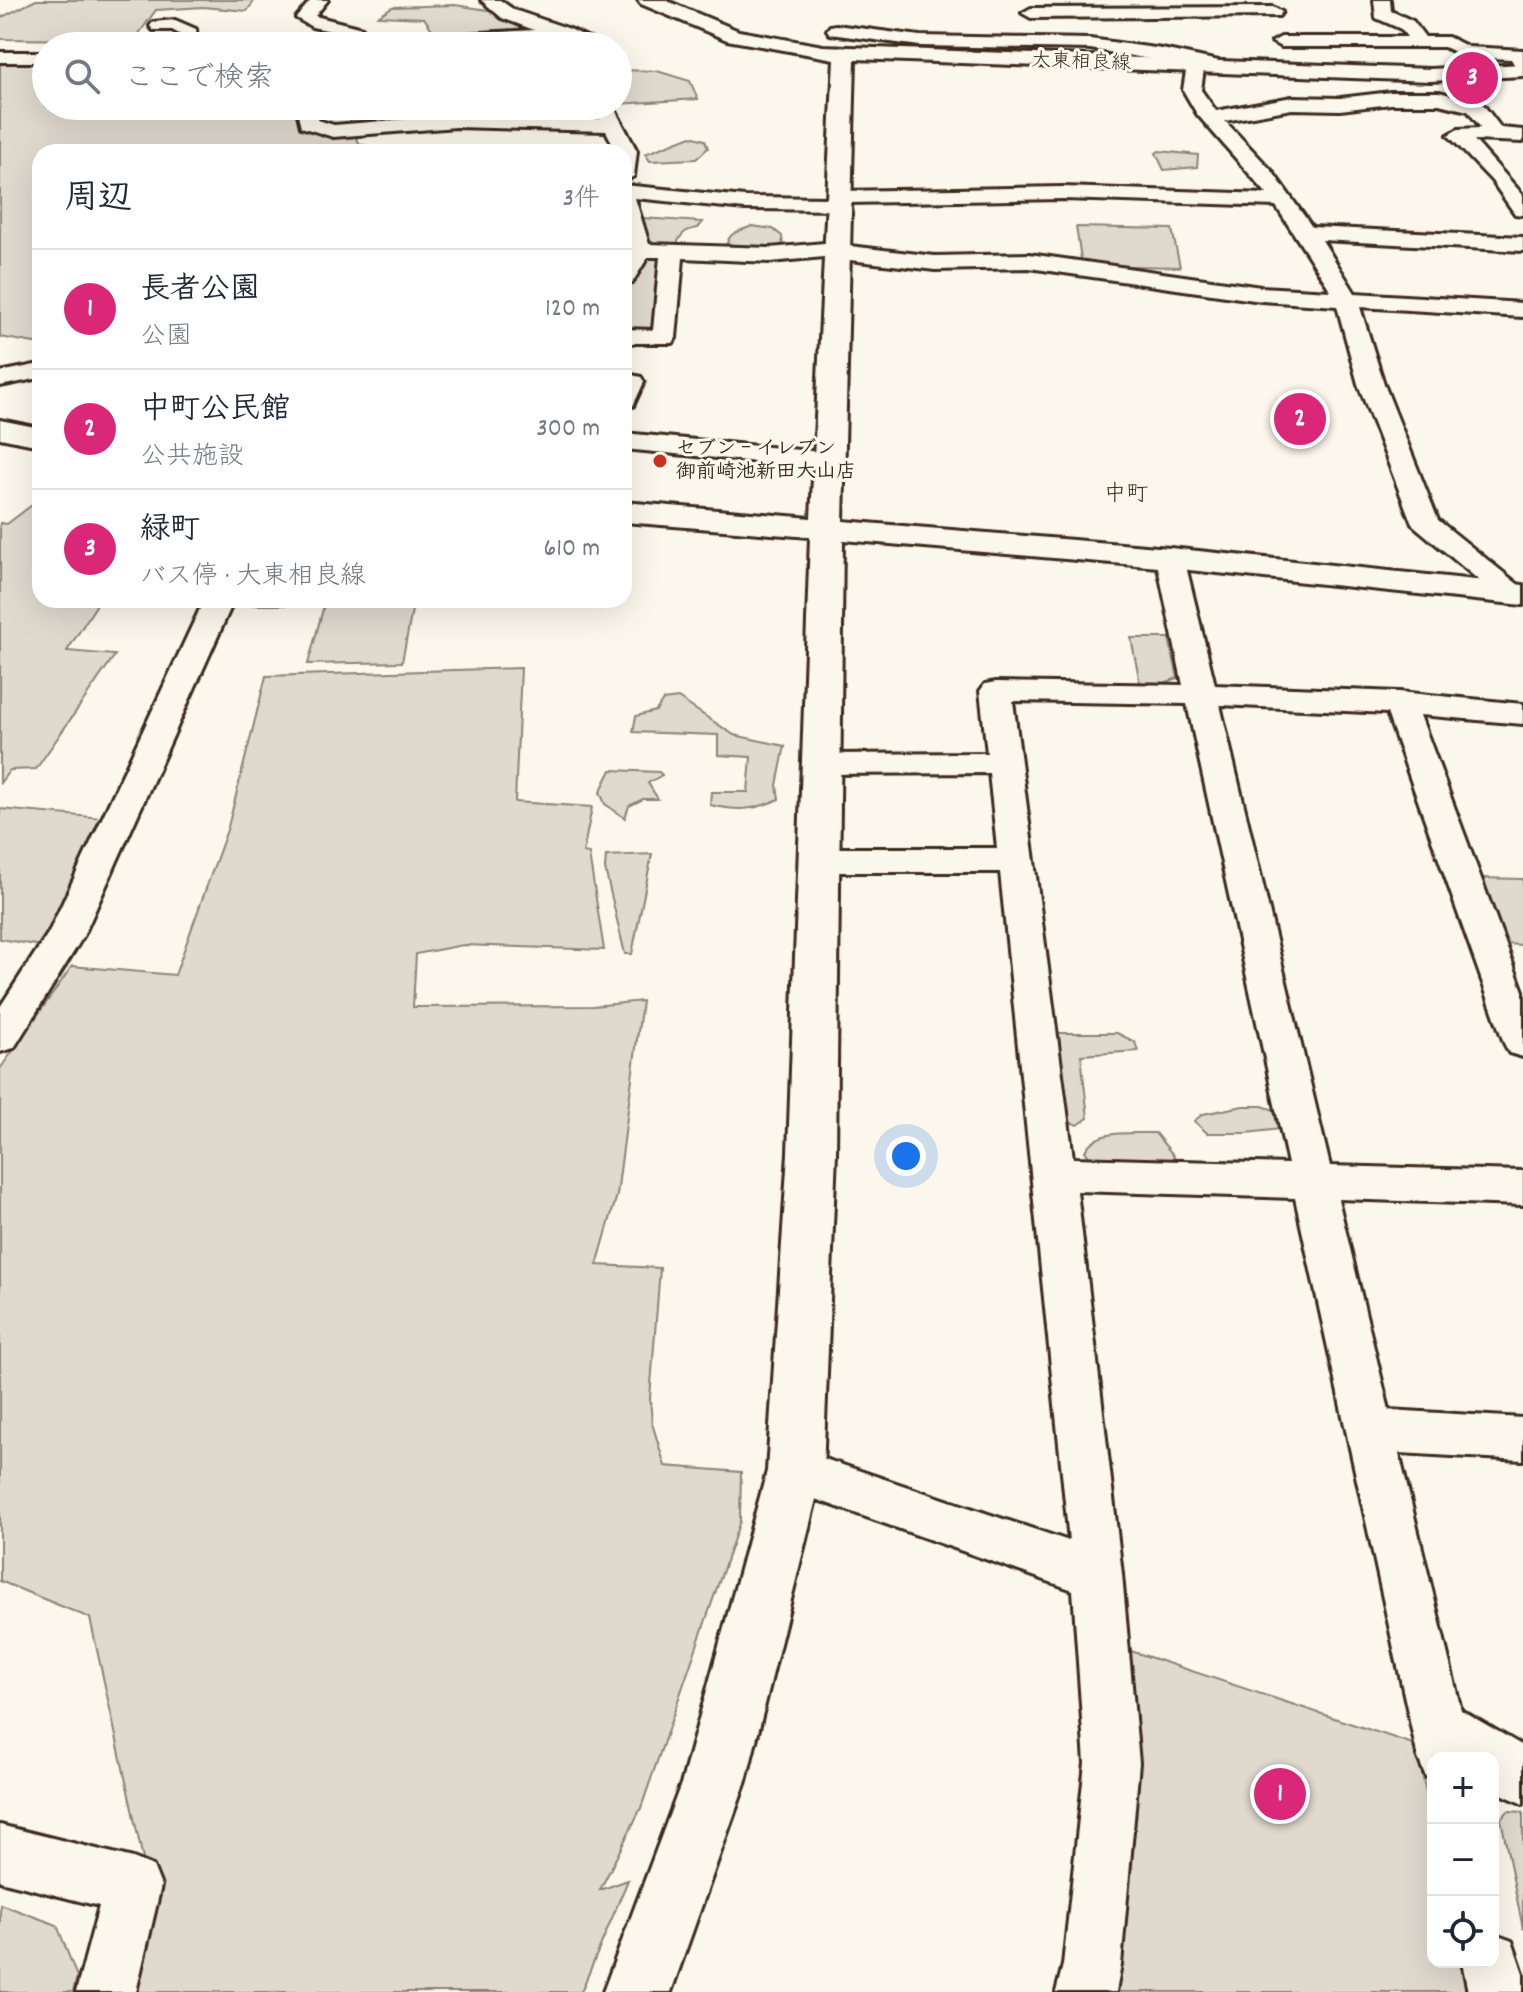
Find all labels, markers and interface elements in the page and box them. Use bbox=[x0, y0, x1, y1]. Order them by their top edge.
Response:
search box bbox=[32, 32, 632, 120]
street label: 大東相良線 bbox=[1031, 47, 1131, 79]
pin: 3 bbox=[1446, 48, 1498, 108]
icon: search bbox=[60, 54, 104, 98]
text: ここで検索 bbox=[124, 59, 274, 102]
text: 周辺 bbox=[64, 176, 132, 225]
text: 3件 bbox=[562, 181, 600, 218]
text: 長者公園 bbox=[140, 270, 260, 313]
text: 1 bbox=[87, 291, 93, 328]
text: 120 m bbox=[545, 291, 600, 328]
text: 公園 bbox=[140, 319, 192, 356]
pin: 2 bbox=[1274, 389, 1326, 449]
text: 中町公民館 bbox=[140, 390, 290, 433]
text: 2 bbox=[84, 411, 96, 448]
text: 300 m bbox=[536, 411, 600, 448]
place label: セブン‐イレブン 御前崎池新田大山店 bbox=[676, 436, 856, 487]
text: 公共施設 bbox=[140, 439, 244, 476]
marker: セブン‐イレブン 御前崎池新田大山店 bbox=[651, 452, 669, 470]
district label: 中町 bbox=[1104, 480, 1148, 511]
text: 緑町 bbox=[140, 510, 200, 553]
text: 3 bbox=[84, 531, 96, 568]
text: 610 m bbox=[544, 531, 600, 568]
text: バス停 · 大東相良線 bbox=[140, 559, 366, 596]
your location bbox=[886, 1136, 926, 1176]
map controls bbox=[1427, 1752, 1499, 1968]
button: + bbox=[1427, 1752, 1499, 1824]
pin: 1 bbox=[1254, 1764, 1306, 1824]
button: − bbox=[1427, 1824, 1499, 1896]
button: locate bbox=[1427, 1896, 1499, 1968]

